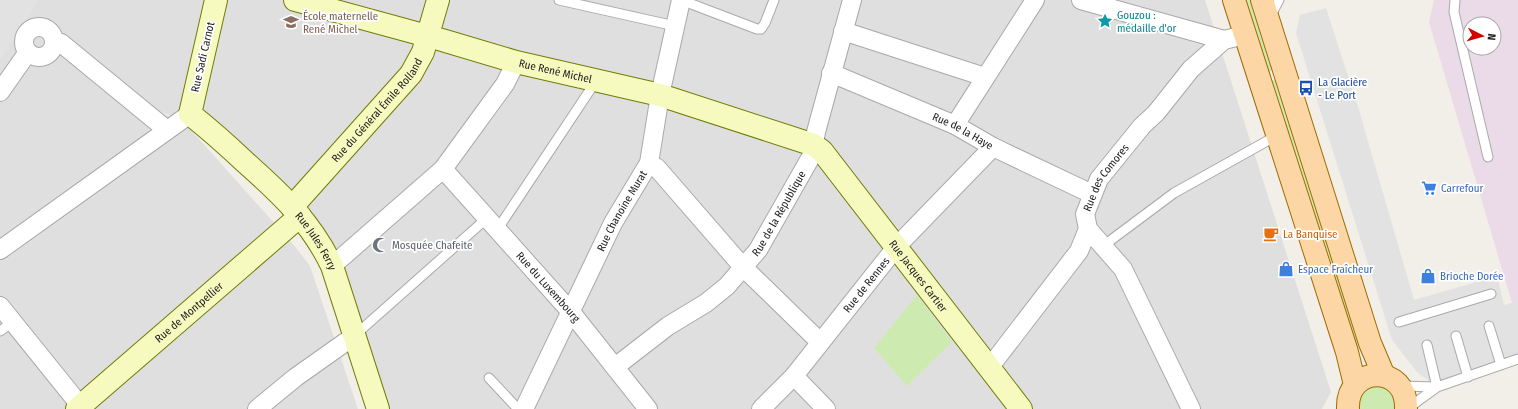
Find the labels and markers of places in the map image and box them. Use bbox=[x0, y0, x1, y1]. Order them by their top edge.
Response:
place label: École maternelle René Michel bbox=[303, 9, 378, 36]
place label: Gouzou : médaille d'or bbox=[1117, 9, 1177, 35]
place icon: Gouzou : médaille d'or bbox=[1096, 12, 1114, 30]
school or university icon: École maternelle René Michel bbox=[282, 13, 300, 31]
place label: La Glacière - Le Port bbox=[1318, 76, 1367, 102]
bus stop icon: La Glacière - Le Port bbox=[1297, 79, 1315, 97]
supermarket icon: Carrefour bbox=[1420, 179, 1438, 197]
place label: Carrefour bbox=[1441, 182, 1483, 195]
cafe icon: La Banquise bbox=[1262, 225, 1280, 243]
place label: La Banquise bbox=[1283, 228, 1338, 241]
mosque icon: Mosquée Chafeite bbox=[371, 236, 389, 254]
place label: Mosquée Chafeite bbox=[392, 239, 472, 252]
shop icon: Espace Fraîcheur bbox=[1277, 260, 1295, 278]
place label: Espace Fraîcheur bbox=[1298, 263, 1373, 276]
shop icon: Brioche Dorée bbox=[1419, 267, 1437, 285]
place label: Brioche Dorée bbox=[1440, 270, 1504, 283]

